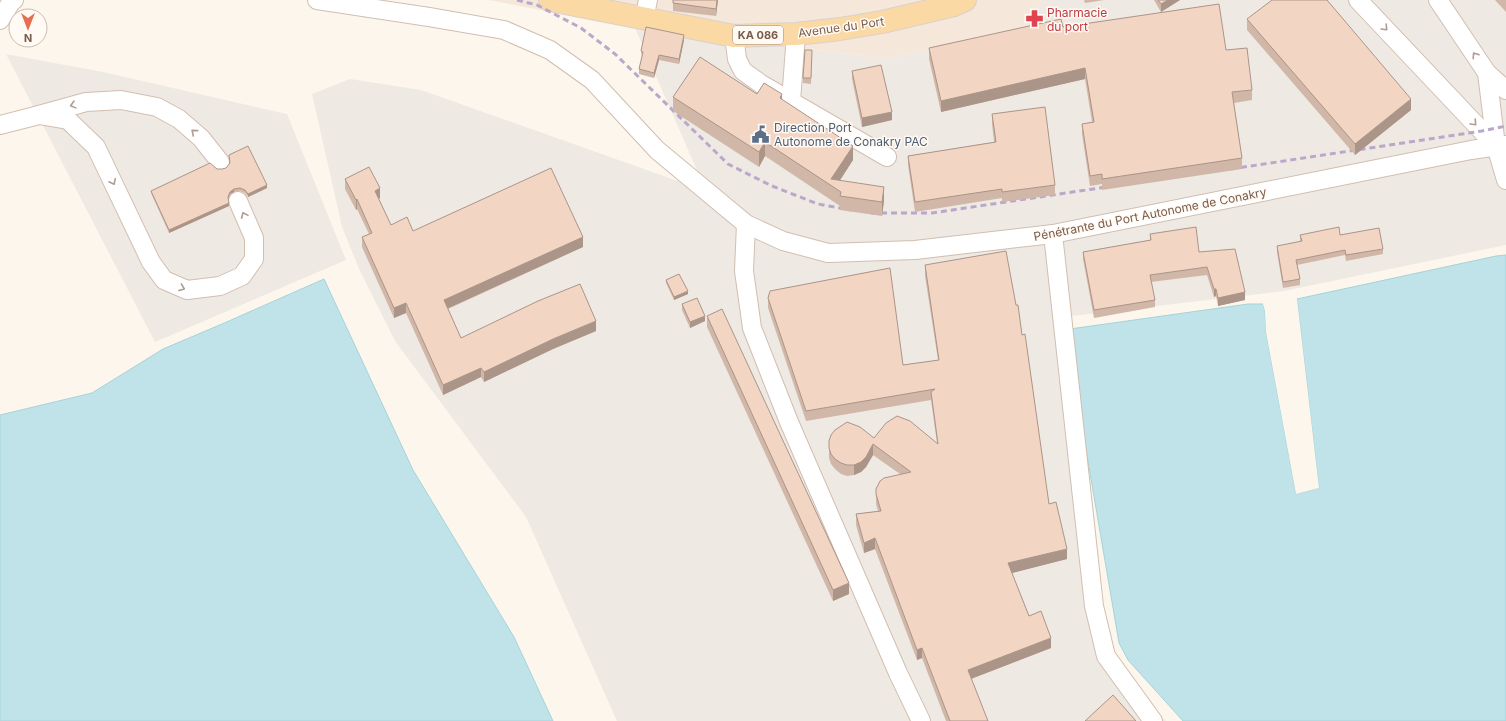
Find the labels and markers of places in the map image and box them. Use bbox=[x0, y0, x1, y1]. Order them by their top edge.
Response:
place label: Pharmacie du port bbox=[1047, 5, 1107, 34]
pharmacy icon: Pharmacie du port bbox=[1024, 9, 1044, 29]
place label: Direction Port Autonome de Conakry PAC bbox=[774, 120, 928, 149]
public building icon: Direction Port Autonome de Conakry PAC bbox=[751, 124, 771, 144]

